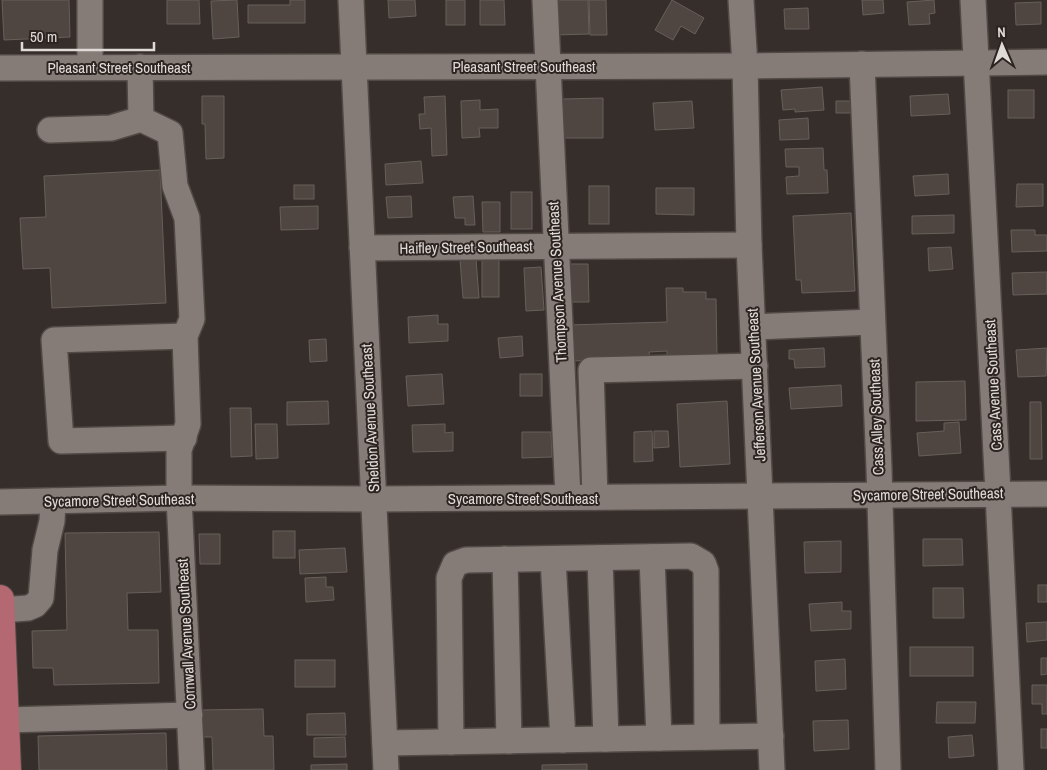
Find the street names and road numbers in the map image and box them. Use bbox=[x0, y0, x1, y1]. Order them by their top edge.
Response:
street label: Pleasant Street Southeast bbox=[453, 56, 596, 77]
street label: Pleasant Street Southeast bbox=[48, 57, 191, 78]
street label: Thompson Avenue Southeast bbox=[542, 200, 572, 363]
street label: Haifley Street Southeast bbox=[399, 235, 533, 259]
street label: Jefferson Avenue Southeast bbox=[741, 307, 771, 462]
street label: Cass Avenue Southeast bbox=[979, 318, 1007, 451]
street label: Sheldon Avenue Southeast bbox=[356, 343, 384, 493]
street label: Cass Alley Southeast bbox=[863, 358, 889, 475]
street label: Sycamore Street Southeast bbox=[853, 482, 1004, 506]
street label: Sycamore Street Southeast bbox=[44, 488, 195, 512]
street label: Sycamore Street Southeast bbox=[448, 488, 599, 509]
street label: Cornwall Avenue Southeast bbox=[172, 558, 200, 710]

